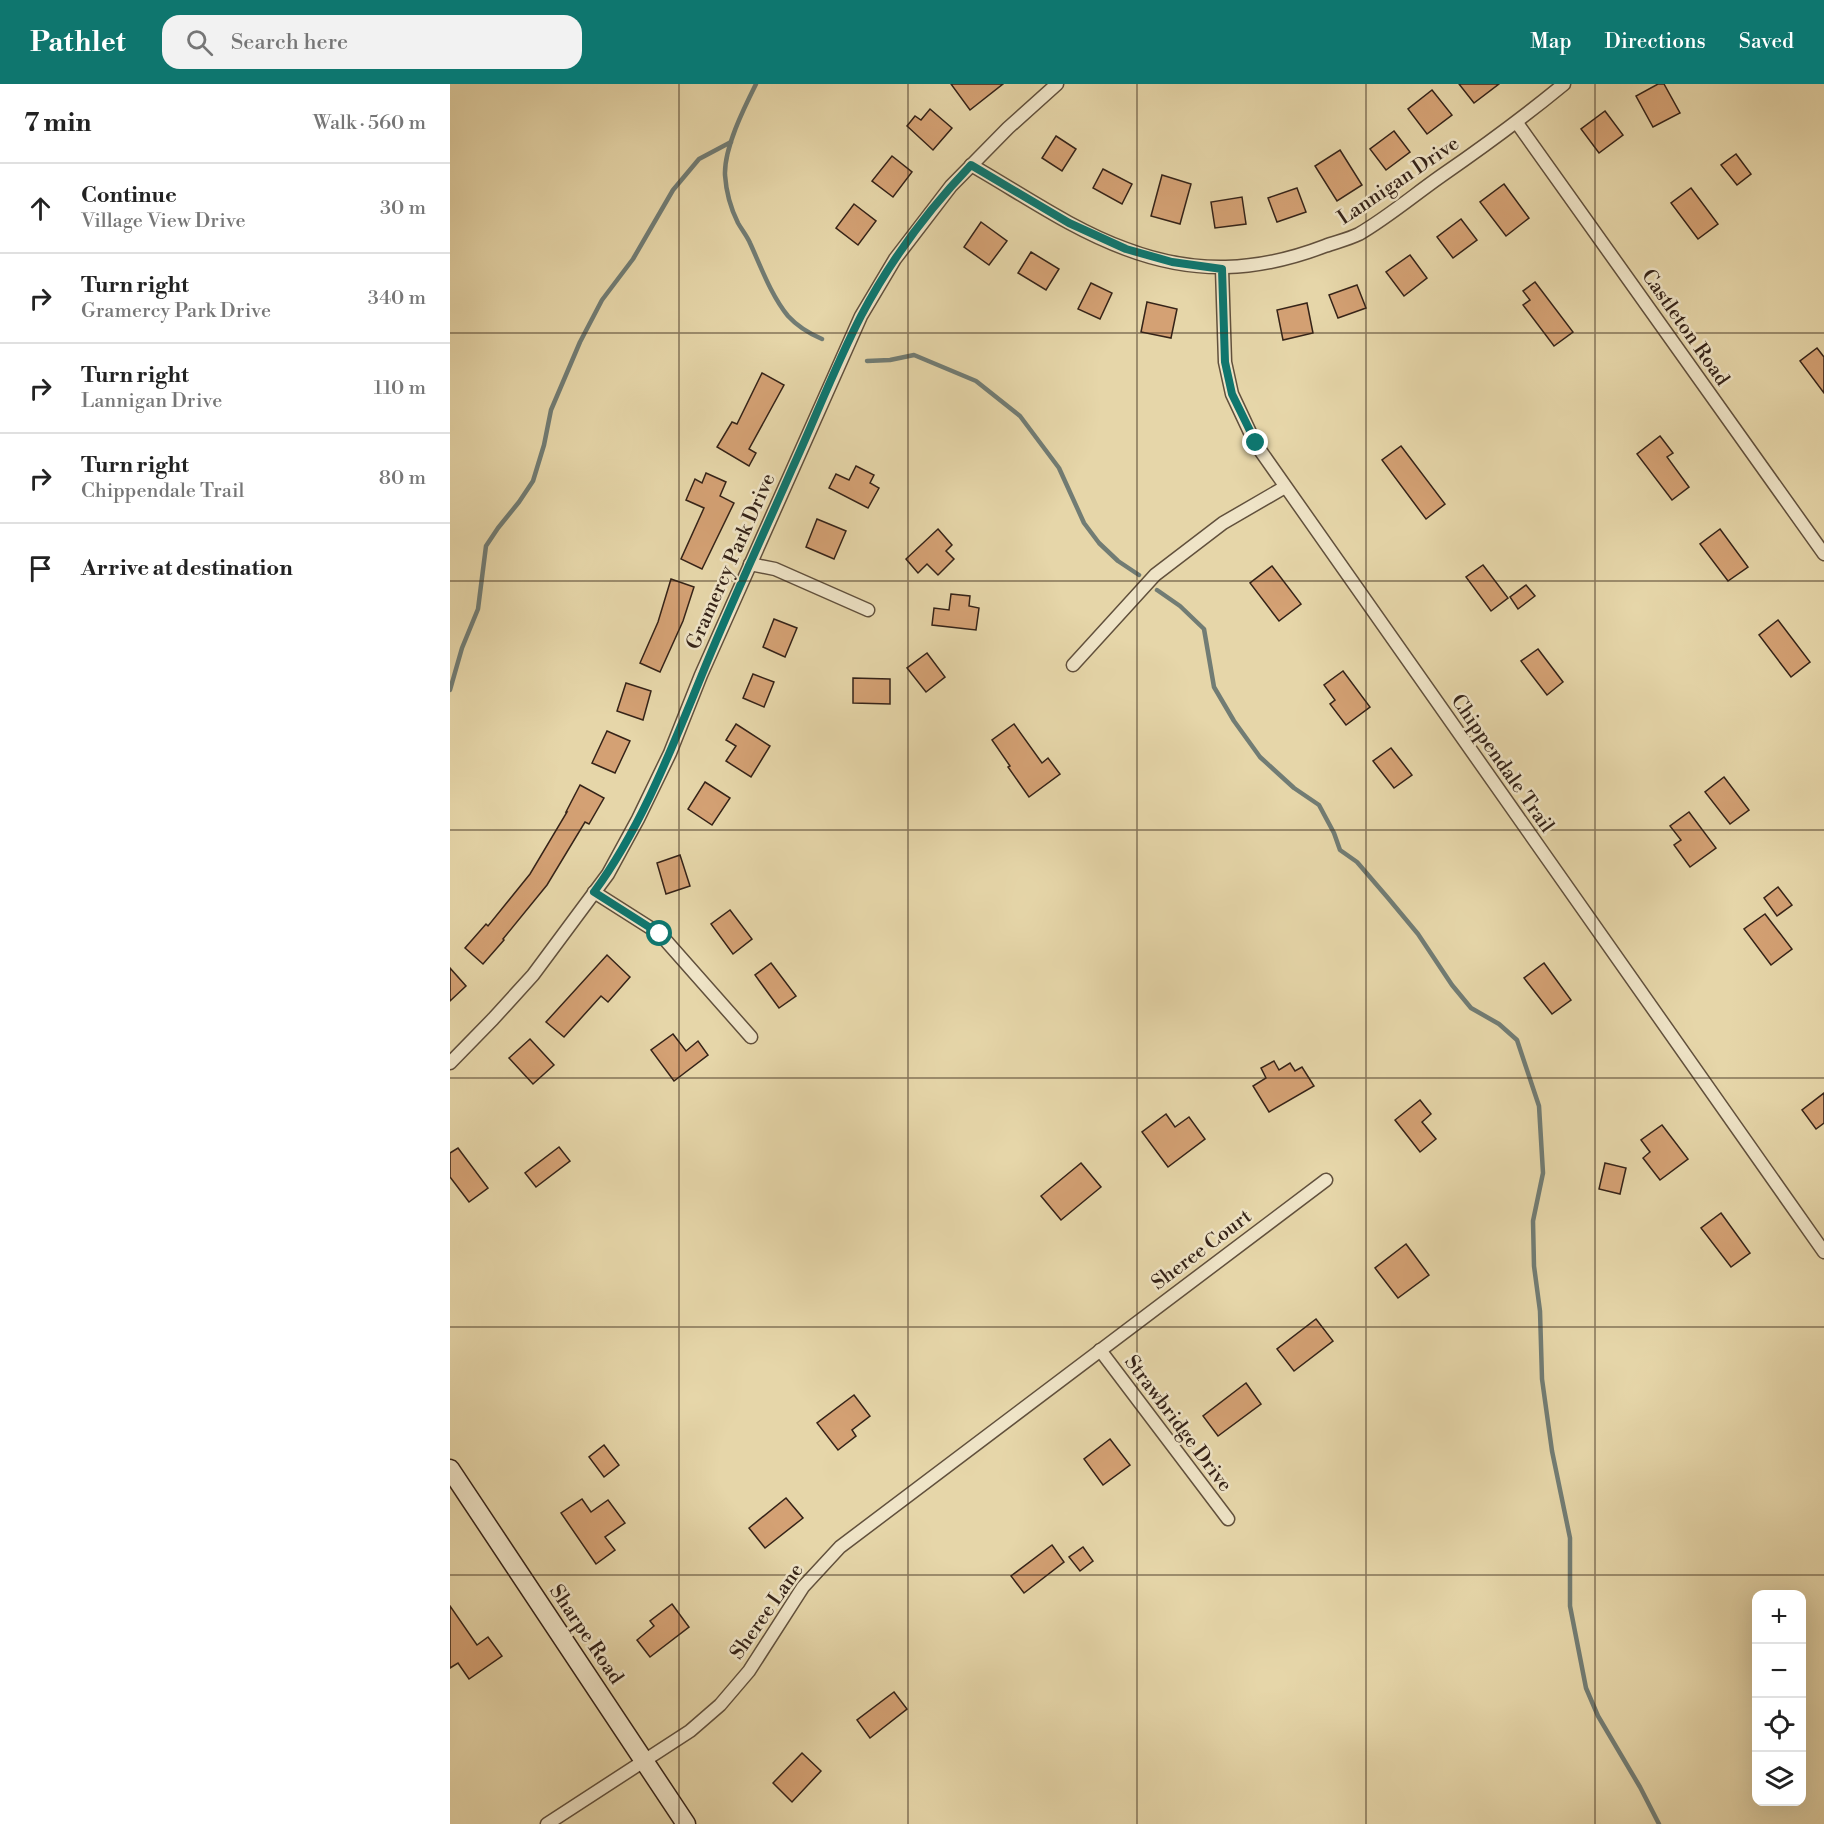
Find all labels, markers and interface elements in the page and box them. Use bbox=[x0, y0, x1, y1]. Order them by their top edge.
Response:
search box bbox=[162, 15, 582, 69]
text: Pathlet bbox=[30, 25, 126, 60]
icon: search bbox=[183, 26, 216, 59]
text: Search here bbox=[231, 29, 348, 56]
text: Map bbox=[1530, 29, 1572, 55]
text: Directions bbox=[1605, 29, 1706, 55]
text: Saved bbox=[1739, 29, 1794, 55]
text: 7 min bbox=[24, 107, 91, 139]
text: Walk · 560 m bbox=[313, 111, 426, 136]
street label: Lannigan Drive bbox=[1333, 131, 1464, 231]
text: Continue bbox=[81, 182, 177, 209]
icon: ahead bbox=[24, 192, 57, 225]
text: 30 m bbox=[380, 196, 426, 221]
text: Village View Drive bbox=[81, 209, 246, 234]
street label: Castleton Road bbox=[1635, 265, 1735, 392]
text: Turn right bbox=[81, 272, 189, 299]
icon: right bbox=[24, 282, 57, 315]
text: 340 m bbox=[368, 286, 426, 311]
text: Gramercy Park Drive bbox=[81, 299, 271, 324]
text: Turn right bbox=[81, 362, 189, 389]
icon: right bbox=[24, 372, 57, 405]
text: 110 m bbox=[374, 376, 426, 401]
text: Lannigan Drive bbox=[81, 389, 222, 414]
route end bbox=[1242, 429, 1268, 455]
text: Turn right bbox=[81, 452, 189, 479]
icon: right bbox=[24, 462, 57, 495]
text: 80 m bbox=[379, 466, 426, 491]
street label: Gramercy Park Drive bbox=[681, 470, 781, 653]
text: Chippendale Trail bbox=[81, 479, 244, 504]
icon: arrive bbox=[24, 552, 57, 585]
text: Arrive at destination bbox=[81, 555, 293, 582]
street label: Chippendale Trail bbox=[1445, 690, 1559, 838]
route start bbox=[646, 920, 672, 946]
street label: Sheree Court bbox=[1147, 1204, 1257, 1296]
street label: Strawbridge Drive bbox=[1118, 1351, 1237, 1497]
street label: Sheree Lane bbox=[725, 1559, 809, 1665]
street label: Sharpe Road bbox=[543, 1580, 629, 1690]
map controls bbox=[1752, 1590, 1806, 1806]
button: + bbox=[1752, 1590, 1806, 1644]
button: − bbox=[1752, 1644, 1806, 1698]
button: locate bbox=[1752, 1698, 1806, 1752]
button: layers bbox=[1752, 1752, 1806, 1806]

